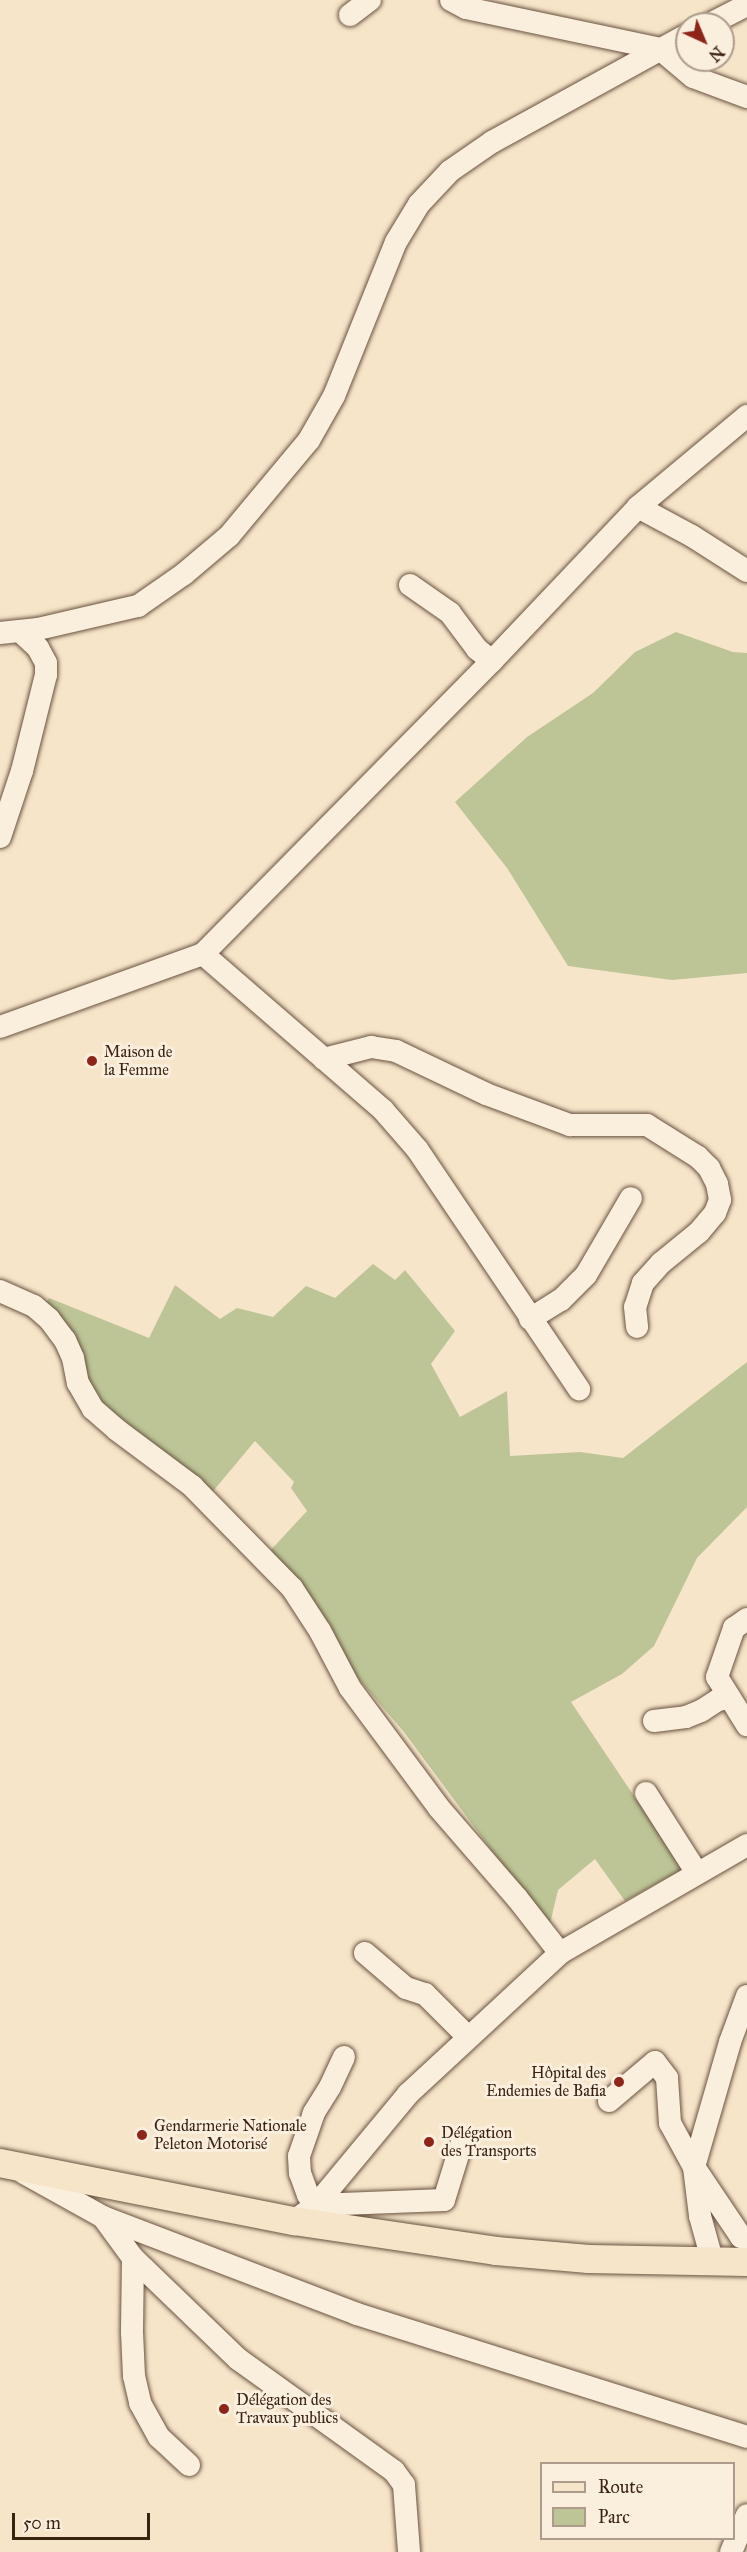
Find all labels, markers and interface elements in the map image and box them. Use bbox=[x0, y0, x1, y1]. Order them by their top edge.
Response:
north arrow bbox=[675, 12, 735, 72]
text: N bbox=[705, 42, 728, 65]
place label: Maison de la Femme bbox=[104, 1042, 172, 1080]
marker: Maison de la Femme bbox=[85, 1054, 99, 1068]
place label: Hôpital des Endemies de Bafia bbox=[486, 2063, 606, 2101]
marker: Hôpital des Endemies de Bafia bbox=[610, 2073, 628, 2091]
place label: Gendarmerie Nationale Peleton Motorisé bbox=[154, 2116, 307, 2154]
place label: Délégation des Transports bbox=[441, 2123, 536, 2161]
marker: Gendarmerie Nationale Peleton Motorisé bbox=[135, 2128, 149, 2142]
marker: Délégation des Transports bbox=[422, 2135, 436, 2149]
place label: Délégation des Travaux publics bbox=[236, 2390, 338, 2428]
marker: Délégation des Travaux publics bbox=[217, 2402, 231, 2416]
legend bbox=[540, 2462, 735, 2540]
text: Route bbox=[598, 2476, 643, 2498]
scale bar bbox=[15, 2501, 153, 2539]
text: Parc bbox=[598, 2506, 630, 2528]
text: 50 m bbox=[23, 2512, 61, 2534]

